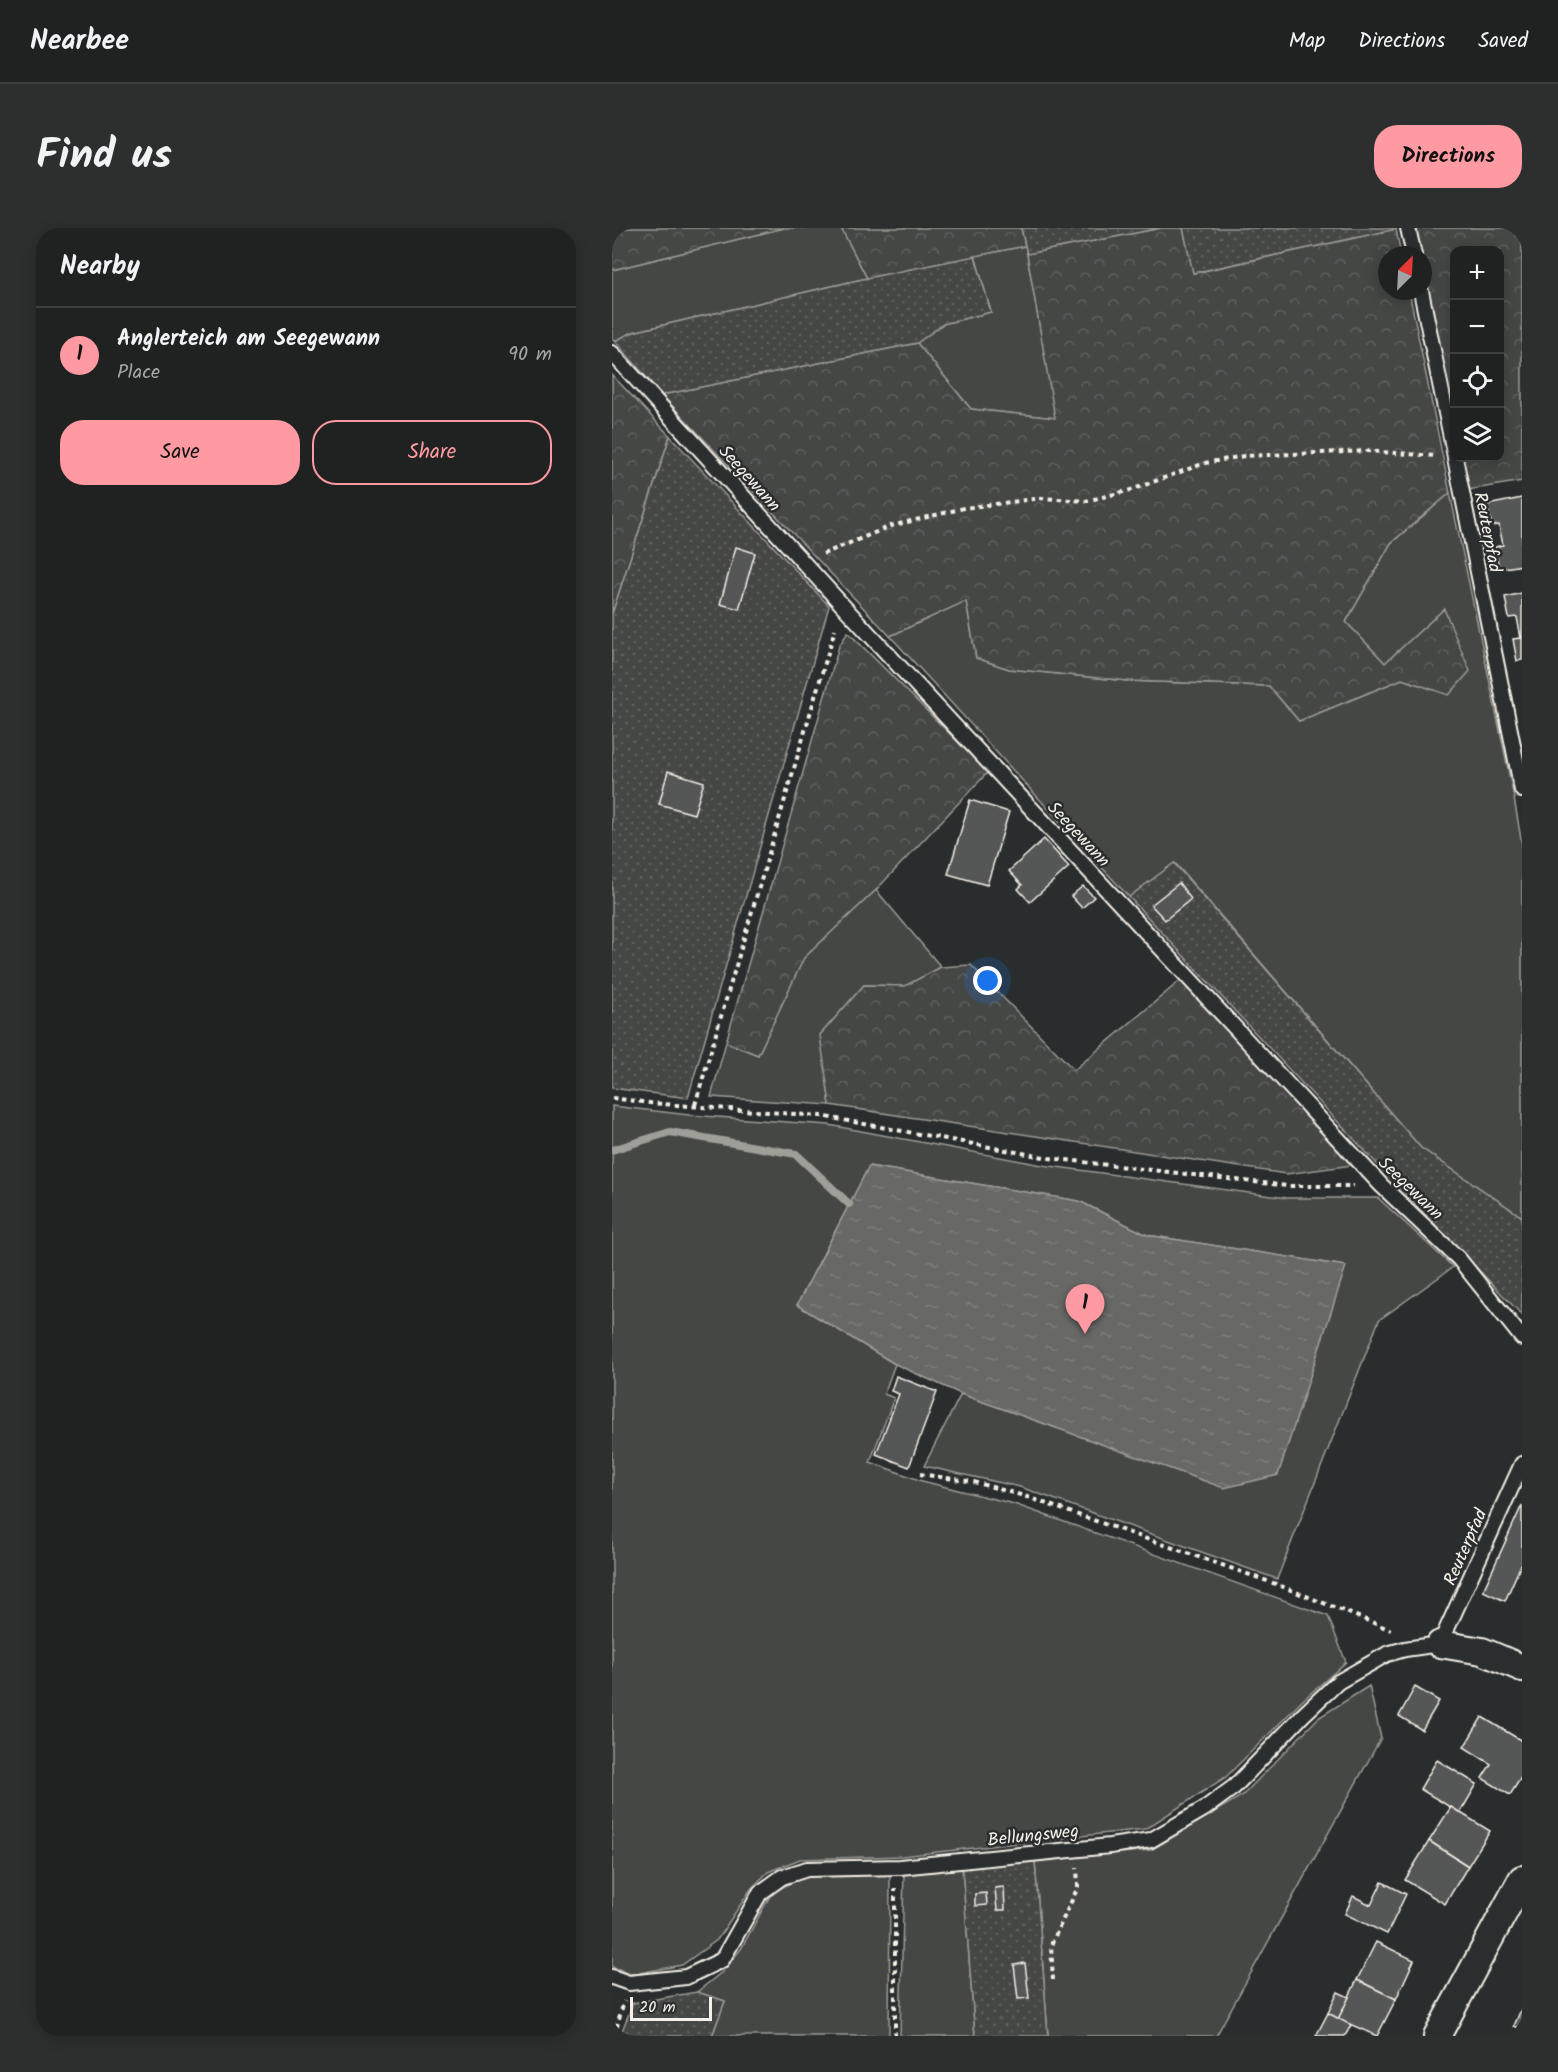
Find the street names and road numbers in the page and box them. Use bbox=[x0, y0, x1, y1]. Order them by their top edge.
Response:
street label: Seegewann bbox=[711, 439, 787, 519]
street label: Reuterpfad bbox=[1465, 490, 1509, 576]
street label: Seegewann bbox=[1039, 795, 1117, 875]
street label: Seegewann bbox=[1370, 1150, 1450, 1228]
street label: Reuterpfad bbox=[1437, 1504, 1497, 1591]
street label: Bellungsweg bbox=[986, 1817, 1080, 1856]

